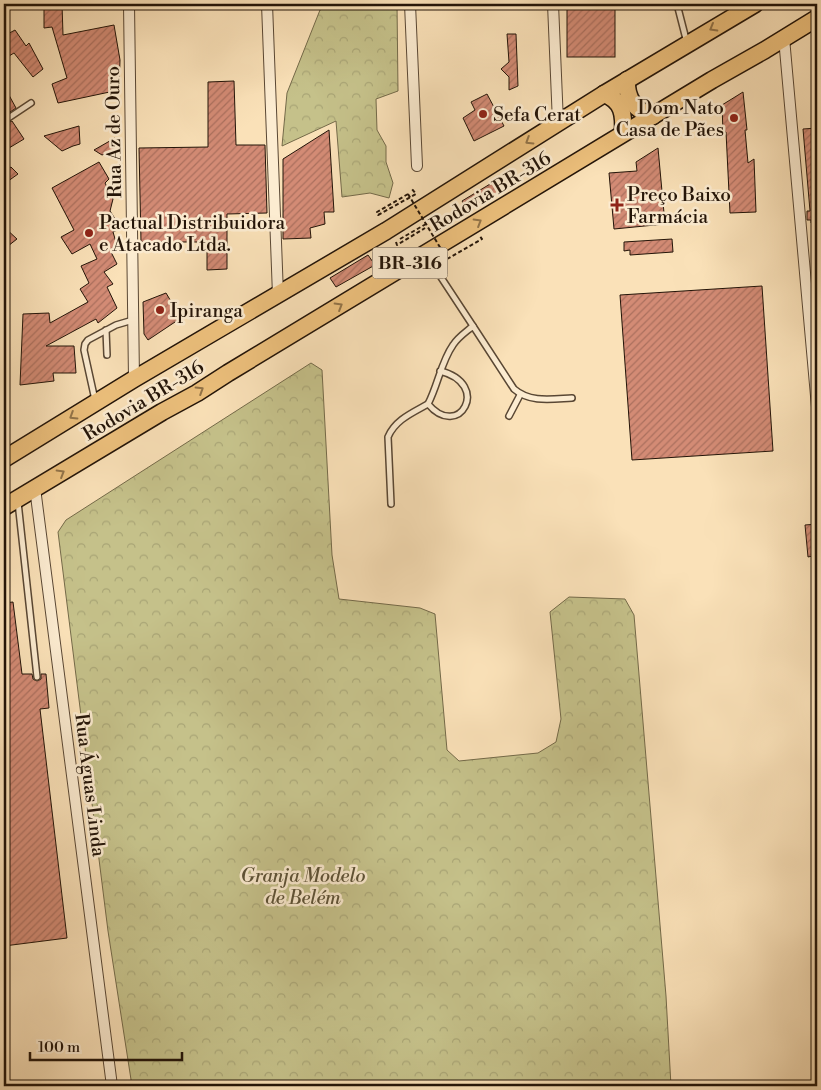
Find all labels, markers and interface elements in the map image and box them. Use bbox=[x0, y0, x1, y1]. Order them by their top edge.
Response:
one-way arrow bbox=[709, 22, 718, 32]
street label: Rua Az de Ouro bbox=[101, 66, 127, 198]
place label: Dom Nato Casa de Pães bbox=[616, 96, 724, 142]
place label: Sefa Cerat bbox=[493, 103, 581, 127]
marker: Sefa Cerat bbox=[477, 108, 489, 120]
marker: Dom Nato Casa de Pães bbox=[728, 112, 740, 124]
one-way arrow bbox=[526, 134, 535, 144]
street label: Rodovia BR-316 bbox=[425, 146, 556, 238]
place label: Preço Baixo Farmácia bbox=[627, 183, 731, 229]
marker: Preço Baixo Farmácia bbox=[611, 199, 623, 211]
place label: Pactual Distribuidora e Atacado Ltda. bbox=[99, 211, 286, 257]
one-way arrow bbox=[473, 218, 482, 228]
marker: Pactual Distribuidora e Atacado Ltda. bbox=[83, 227, 95, 239]
road number: BR-316 bbox=[372, 248, 448, 278]
place label: Ipiranga bbox=[170, 299, 243, 323]
one-way arrow bbox=[334, 302, 343, 312]
marker: Ipiranga bbox=[154, 304, 166, 316]
street label: Rodovia BR-316 bbox=[78, 355, 209, 447]
one-way arrow bbox=[195, 387, 204, 397]
one-way arrow bbox=[70, 410, 79, 419]
one-way arrow bbox=[55, 470, 64, 480]
street label: Rua Águas Linda bbox=[69, 712, 112, 859]
park label: Granja Modelo de Belém bbox=[240, 864, 366, 910]
scale bar bbox=[30, 1030, 182, 1062]
text: 100 m bbox=[38, 1038, 80, 1057]

